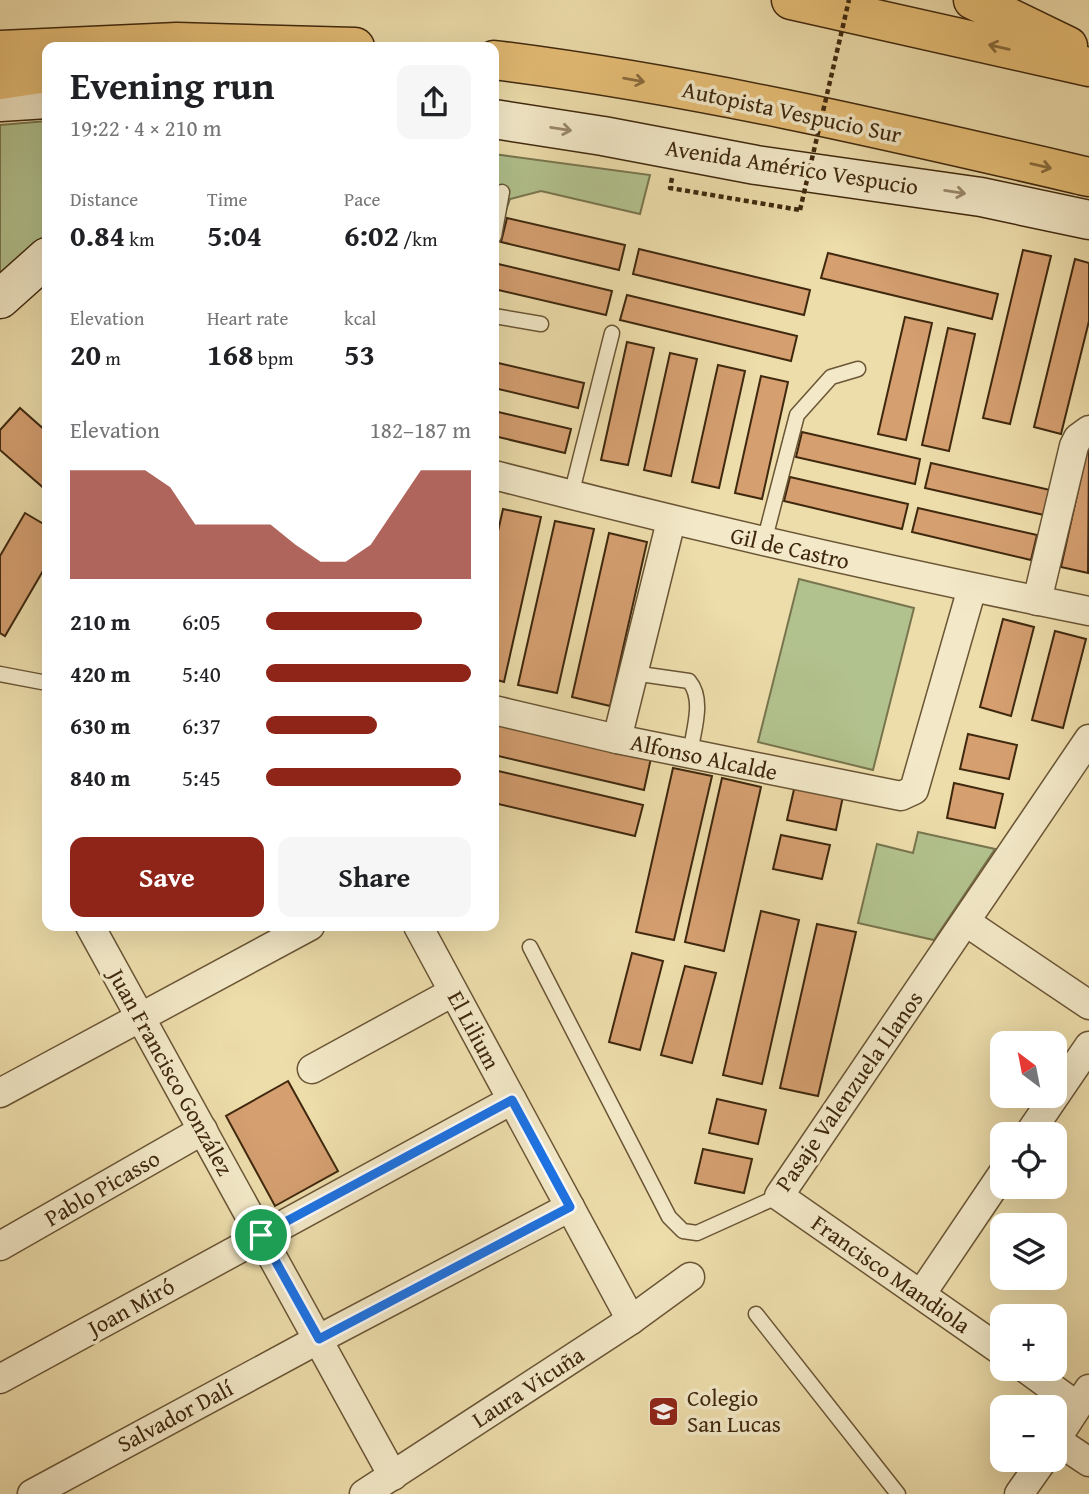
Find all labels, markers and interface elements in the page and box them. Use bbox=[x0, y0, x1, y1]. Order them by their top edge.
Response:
one-way arrow bbox=[988, 39, 1010, 52]
text: Evening run bbox=[70, 57, 274, 113]
button: share bbox=[397, 65, 471, 139]
street label: Autopista Vespucio Sur bbox=[679, 72, 905, 151]
one-way arrow bbox=[622, 74, 645, 87]
text: 19:22 · 4 × 210 m bbox=[70, 111, 222, 144]
one-way arrow bbox=[549, 123, 572, 136]
street label: Avenida Américo Vespucio bbox=[663, 130, 921, 203]
one-way arrow bbox=[1029, 159, 1052, 173]
text: Distance bbox=[70, 185, 138, 213]
text: Time bbox=[207, 185, 247, 213]
text: Pace bbox=[344, 185, 381, 213]
one-way arrow bbox=[943, 186, 966, 199]
text: 0.84 bbox=[70, 213, 125, 257]
text: 5:04 bbox=[207, 213, 262, 257]
text: 6:02 bbox=[344, 213, 399, 257]
text: km bbox=[125, 225, 154, 253]
text: /km bbox=[399, 225, 437, 253]
text: Elevation bbox=[70, 304, 144, 332]
text: Heart rate bbox=[207, 304, 288, 332]
text: kcal bbox=[344, 304, 376, 332]
text: 20 bbox=[70, 332, 101, 376]
text: 168 bbox=[207, 332, 254, 376]
text: 53 bbox=[344, 332, 375, 376]
text: m bbox=[101, 344, 121, 372]
text: bpm bbox=[254, 344, 293, 372]
text: Elevation bbox=[70, 413, 160, 446]
text: 182–187 m bbox=[370, 413, 471, 446]
street label: Gil de Castro bbox=[727, 518, 853, 577]
text: 210 m bbox=[70, 605, 131, 638]
text: 6:05 bbox=[182, 605, 221, 638]
text: 420 m bbox=[70, 657, 131, 690]
text: 5:40 bbox=[182, 657, 221, 690]
text: 630 m bbox=[70, 709, 131, 742]
text: 6:37 bbox=[182, 709, 221, 742]
street label: Alfonso Alcalde bbox=[628, 725, 781, 788]
text: 840 m bbox=[70, 761, 131, 794]
text: 5:45 bbox=[182, 761, 221, 794]
button: Save bbox=[70, 837, 264, 917]
button: Share bbox=[278, 837, 471, 917]
street label: Juan Francisco González bbox=[99, 960, 242, 1181]
street label: Pasaje Valenzuela Llanos bbox=[767, 984, 930, 1198]
street label: El Lilium bbox=[440, 985, 509, 1075]
north arrow bbox=[990, 1031, 1068, 1108]
map controls bbox=[990, 1031, 1067, 1472]
button: locate bbox=[990, 1122, 1067, 1199]
street label: Pablo Picasso bbox=[38, 1141, 166, 1234]
pin bbox=[231, 1205, 291, 1265]
street label: Francisco Mandiola bbox=[805, 1206, 978, 1341]
button: layers bbox=[990, 1213, 1067, 1290]
icon: arrive bbox=[242, 1216, 280, 1254]
street label: Joan Miró bbox=[79, 1269, 180, 1345]
button: + bbox=[990, 1304, 1067, 1381]
street label: Laura Vicuña bbox=[465, 1338, 590, 1435]
street label: Salvador Dalí bbox=[111, 1371, 239, 1460]
place label: Colegio San Lucas bbox=[687, 1381, 781, 1440]
school or university icon: Colegio San Lucas bbox=[647, 1394, 681, 1428]
button: − bbox=[990, 1395, 1067, 1472]

